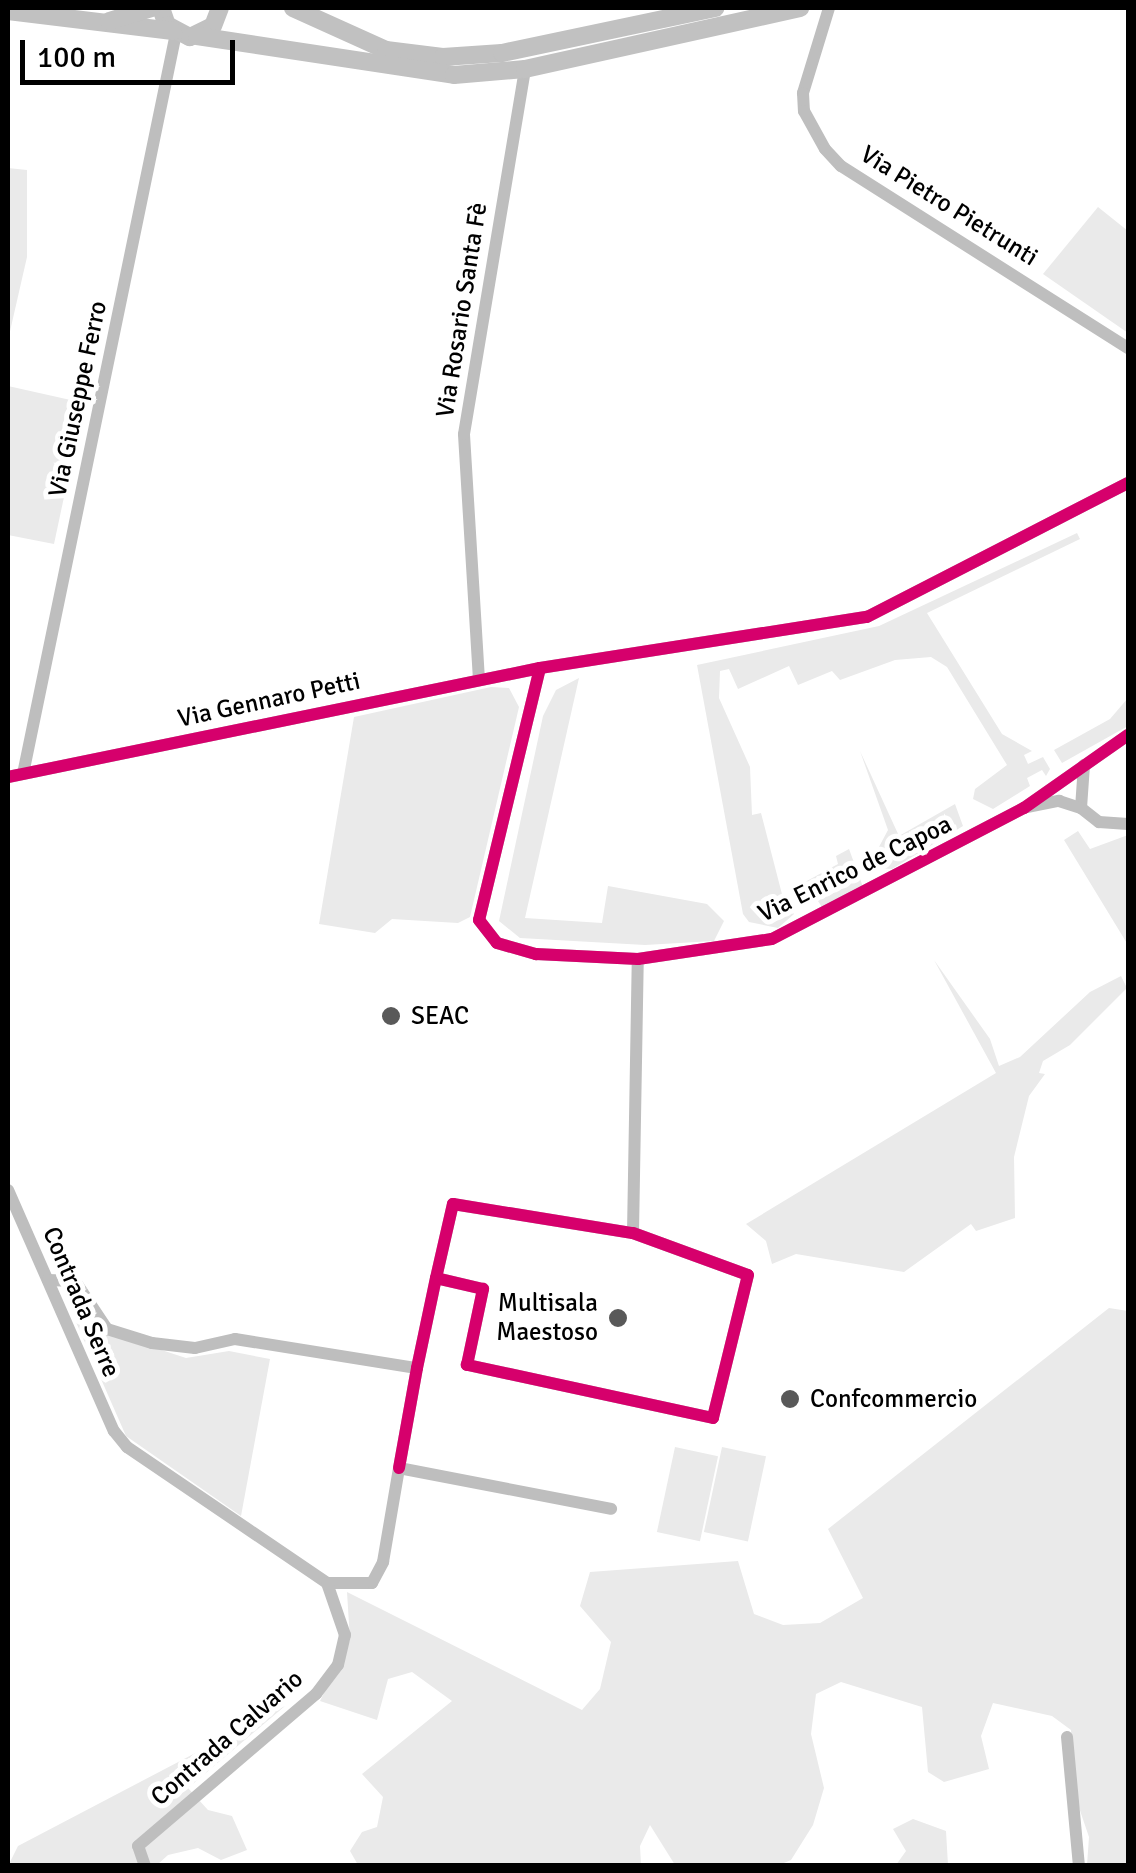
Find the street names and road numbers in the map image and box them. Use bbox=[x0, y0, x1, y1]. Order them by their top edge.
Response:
street label: Via Pietro Pietrunti bbox=[855, 139, 1043, 273]
street label: Via Rosario Santa Fè bbox=[430, 200, 494, 420]
street label: Via Giuseppe Ferro bbox=[43, 298, 113, 500]
street label: Via Gennaro Petti bbox=[175, 666, 363, 734]
street label: Via Enrico de Capoa bbox=[753, 809, 957, 929]
street label: Contrada Serre bbox=[36, 1222, 126, 1382]
street label: Contrada Calvario bbox=[145, 1664, 309, 1812]

